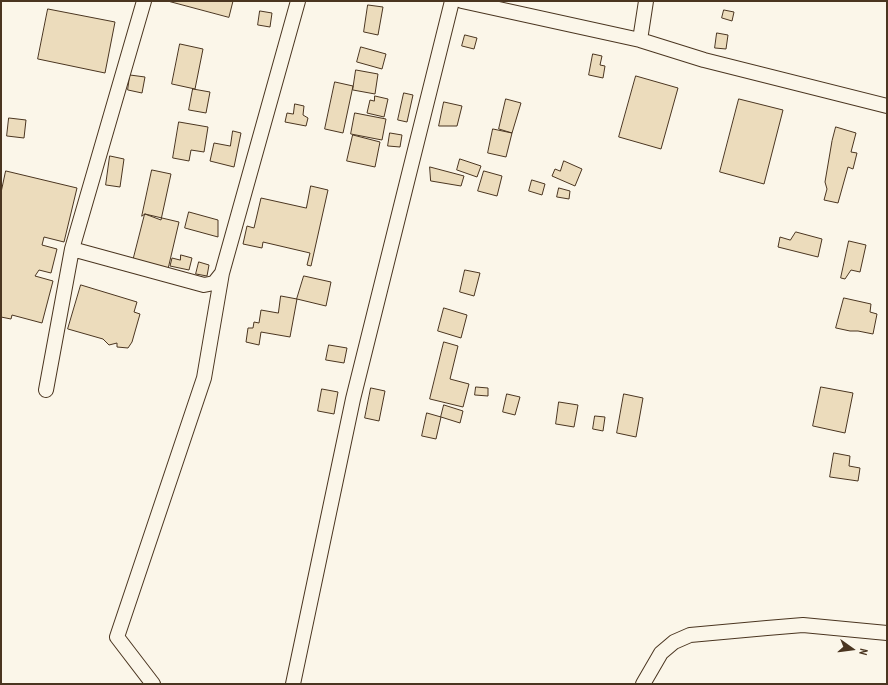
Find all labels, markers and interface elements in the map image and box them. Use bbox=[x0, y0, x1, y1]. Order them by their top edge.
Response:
north arrow bbox=[832, 629, 872, 669]
text: N bbox=[856, 647, 871, 656]

